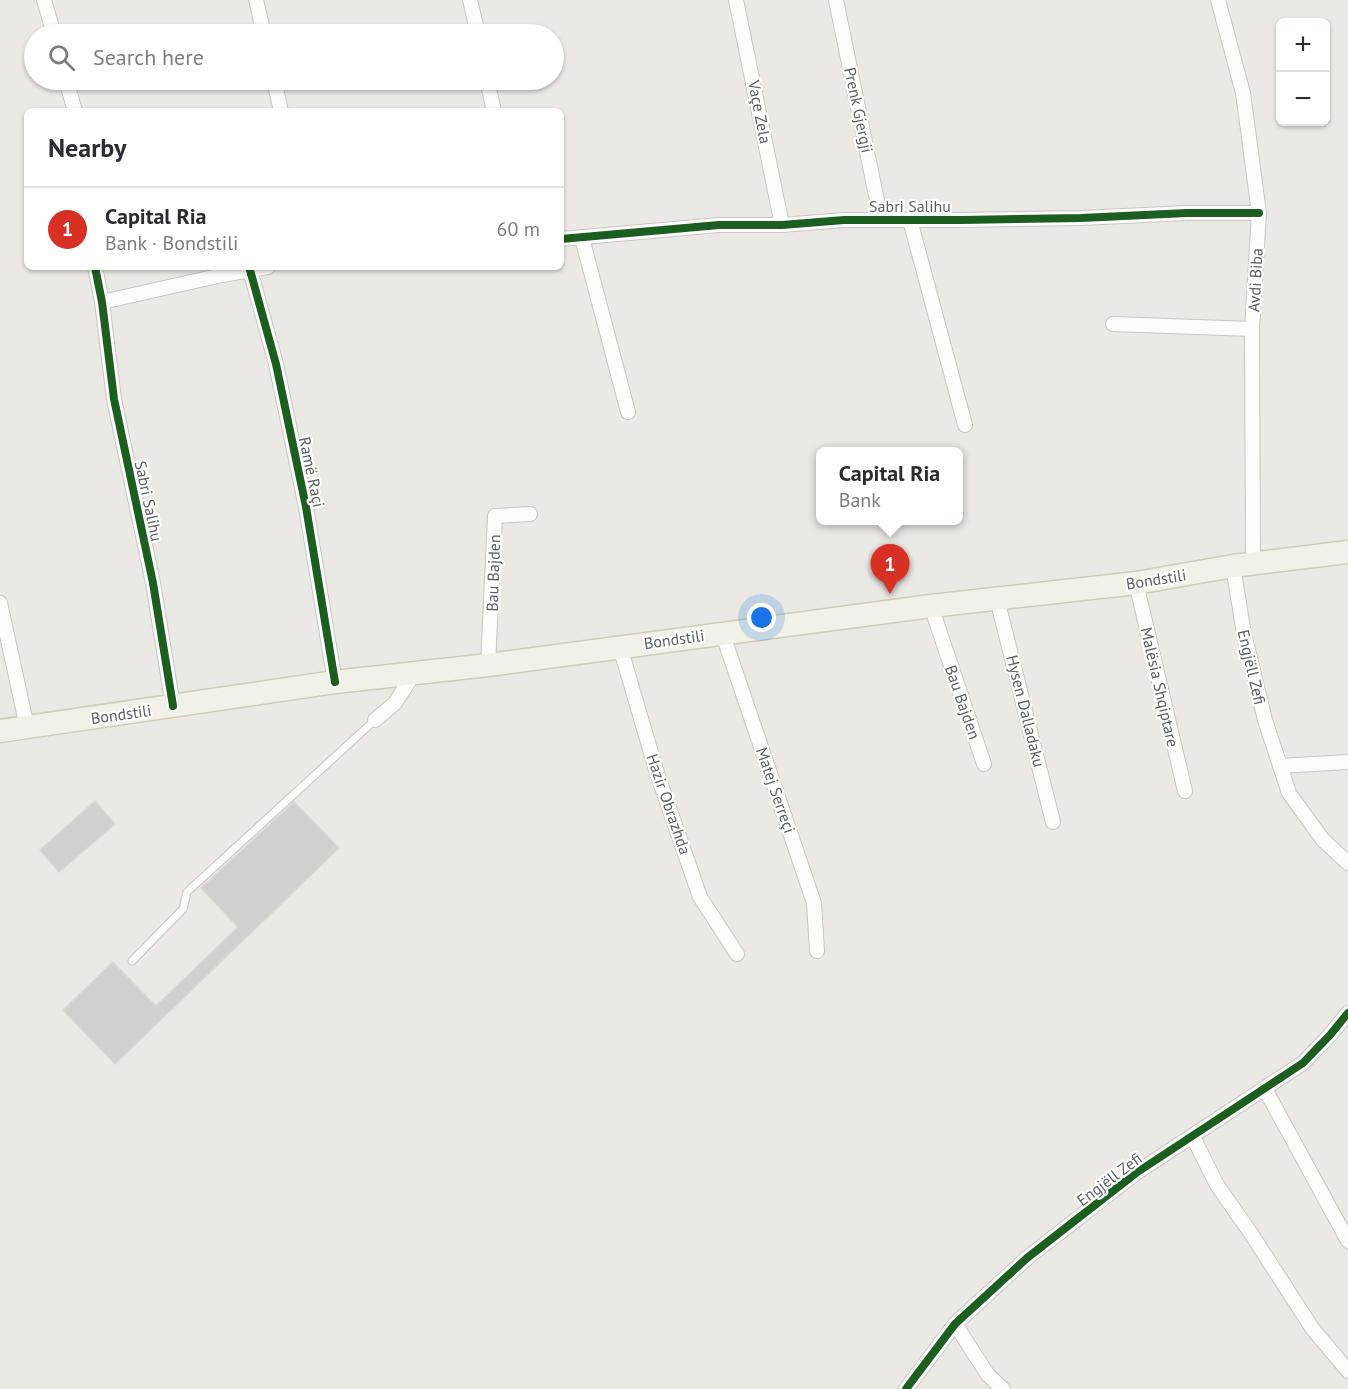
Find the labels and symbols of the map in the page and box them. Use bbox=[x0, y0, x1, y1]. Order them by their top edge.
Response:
street label: Prenk Gjergji bbox=[840, 65, 878, 155]
street label: Vaçe Zela bbox=[744, 78, 776, 145]
street label: Sabri Salihu bbox=[869, 196, 951, 216]
street label: Avdi Biba bbox=[1243, 248, 1267, 312]
street label: Ramë Raçi bbox=[295, 435, 329, 509]
street label: Sabri Salihu bbox=[131, 459, 167, 543]
street label: Bau Bajden bbox=[482, 534, 504, 612]
pin: 1 bbox=[870, 544, 910, 594]
street label: Bondstili bbox=[1124, 564, 1188, 594]
your location bbox=[747, 603, 776, 632]
street label: Bondstili bbox=[643, 625, 705, 653]
street label: Malësia Shqiptare bbox=[1136, 625, 1184, 749]
street label: Engjëll Zefi bbox=[1234, 628, 1270, 706]
street label: Hysen Dalladaku bbox=[1002, 653, 1050, 769]
street label: Bau Bajden bbox=[941, 662, 985, 742]
street label: Bondstili bbox=[90, 700, 152, 728]
street label: Matej Serreçi bbox=[752, 744, 800, 836]
street label: Hazir Obrazhda bbox=[642, 751, 696, 857]
street label: Engjëll Zefi bbox=[1073, 1148, 1145, 1210]

